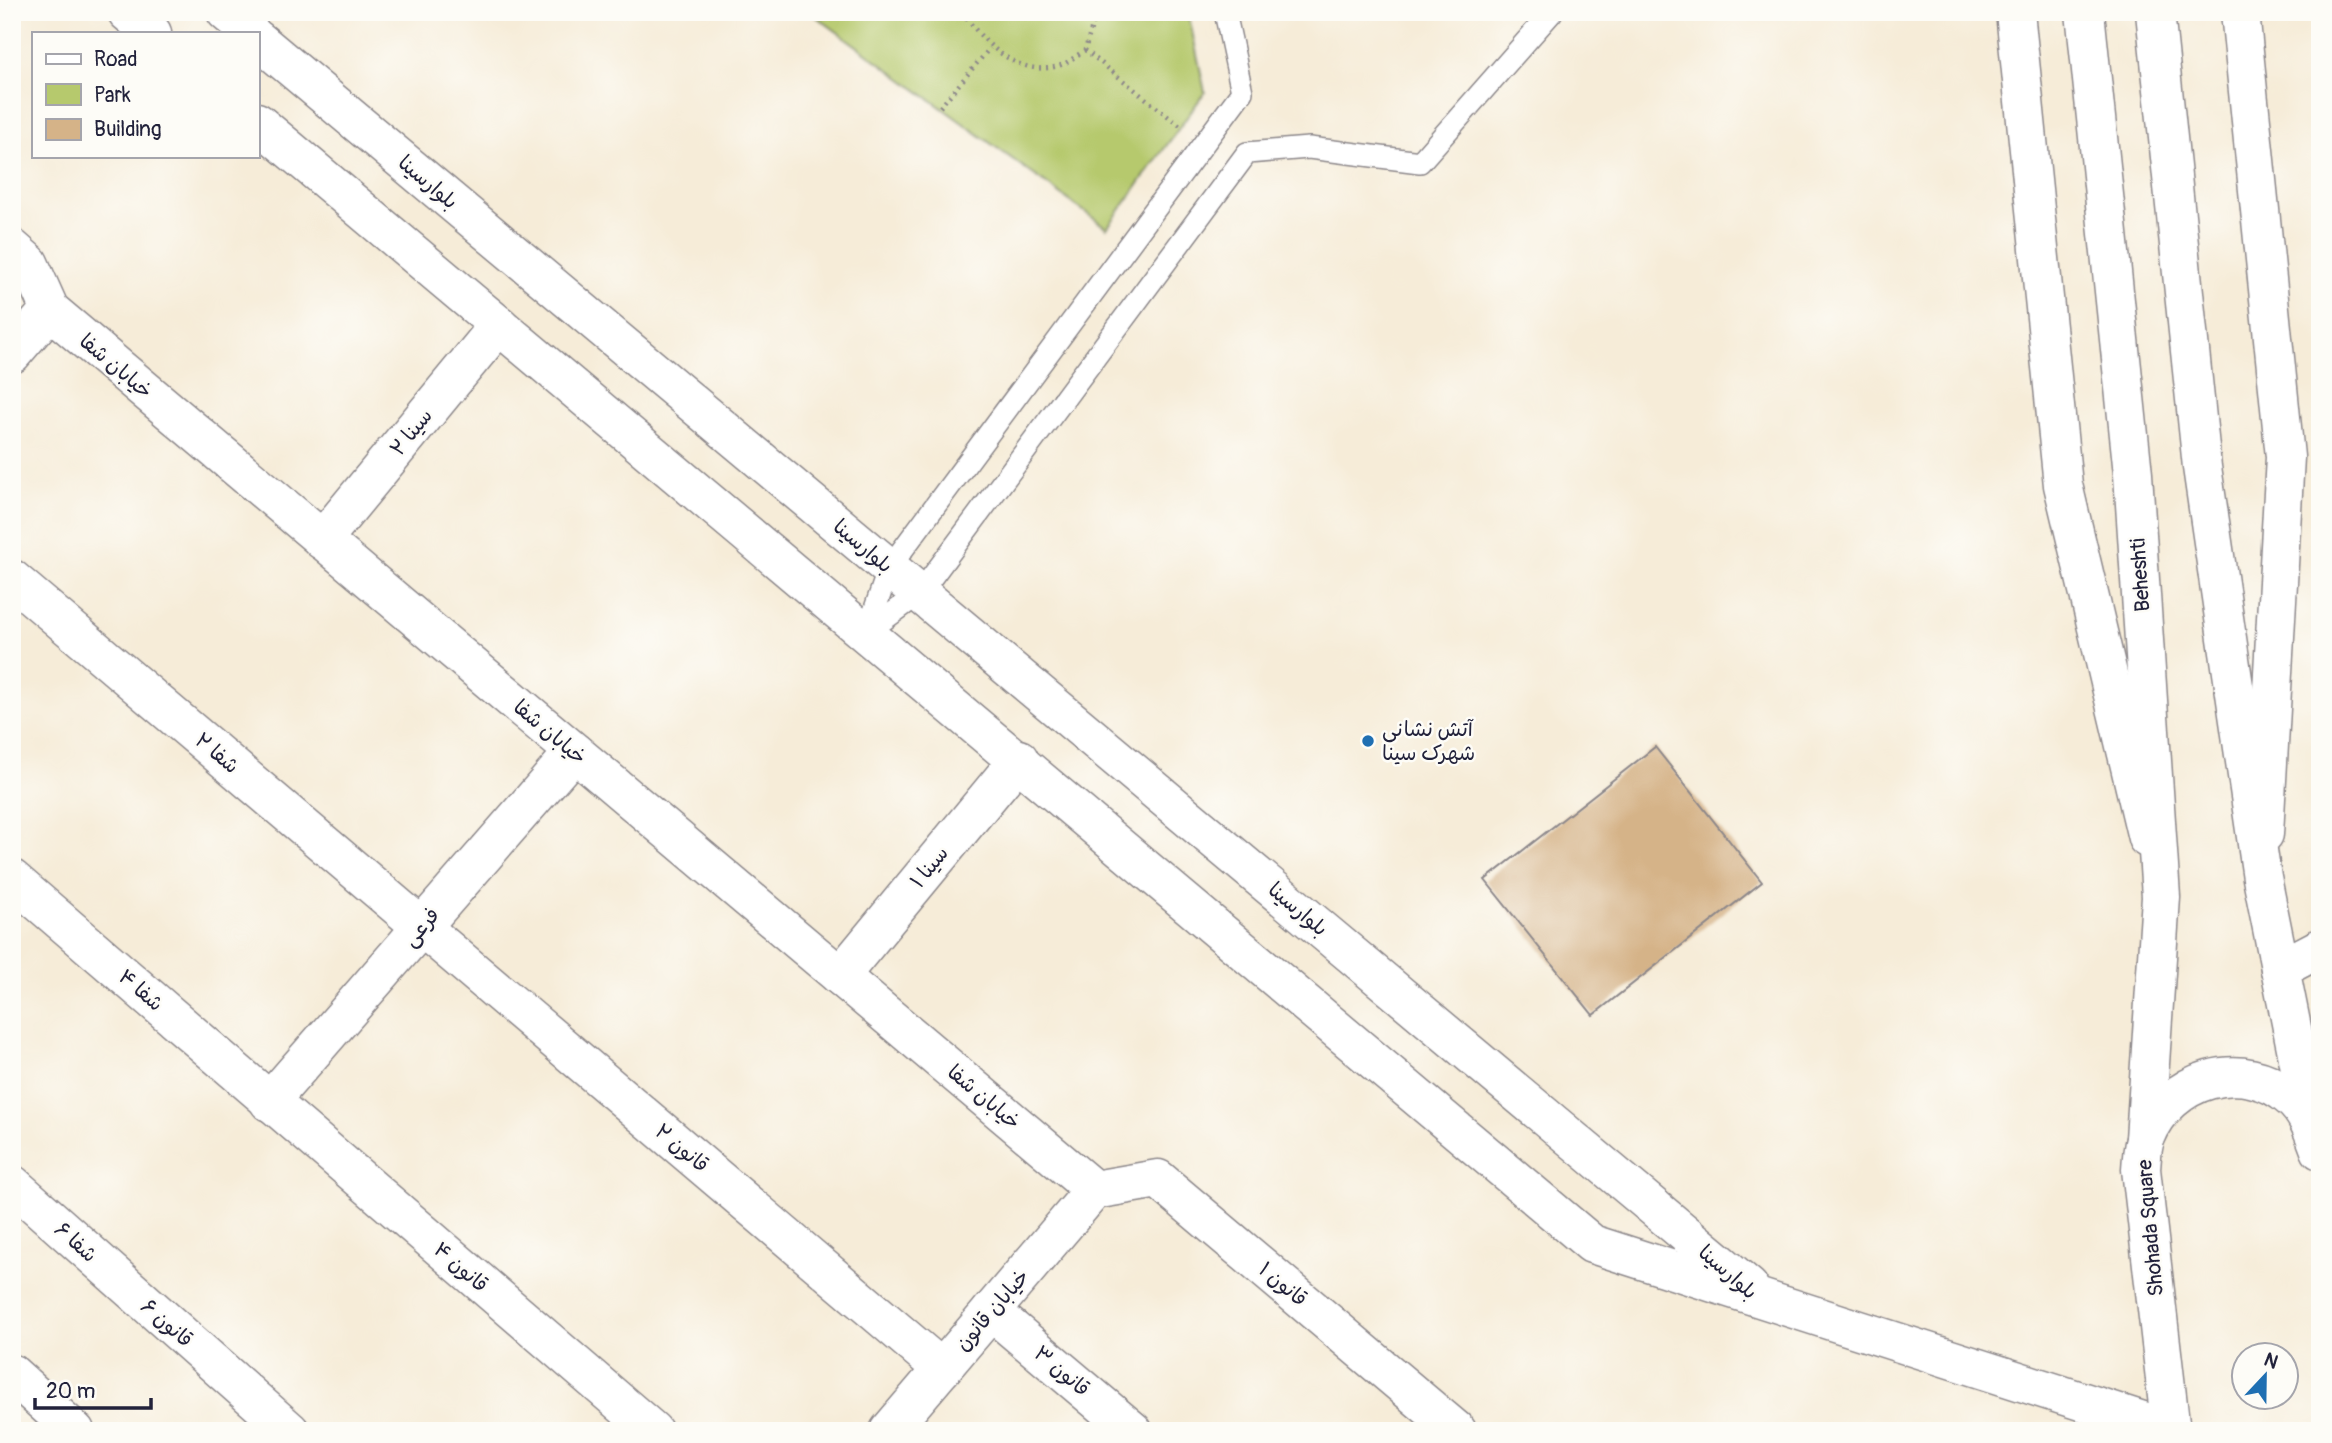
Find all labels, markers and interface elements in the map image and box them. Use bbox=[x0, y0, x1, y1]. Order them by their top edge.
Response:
legend bbox=[32, 32, 259, 158]
text: Road bbox=[94, 46, 138, 73]
text: Park bbox=[94, 82, 131, 109]
text: Building bbox=[94, 116, 161, 143]
street label: بلوارسینا bbox=[392, 150, 463, 215]
street label: خیابان شفا bbox=[73, 328, 158, 405]
street label: سینا ۲ bbox=[384, 403, 439, 462]
street label: بلوارسینا bbox=[827, 514, 898, 579]
street label: Beheshti bbox=[2124, 537, 2157, 613]
street label: خیابان شفا bbox=[507, 694, 592, 771]
place label: آتش نشانی شهرک سینا bbox=[1382, 716, 1475, 767]
street label: شفا ۲ bbox=[189, 727, 244, 780]
marker: آتش نشانی شهرک سینا bbox=[1360, 733, 1376, 749]
street label: سینا ۱ bbox=[904, 841, 955, 894]
street label: بلوارسینا bbox=[1262, 877, 1333, 942]
street label: فرعی bbox=[397, 902, 446, 953]
street label: شفا ۴ bbox=[112, 963, 169, 1017]
street label: خیابان شفا bbox=[941, 1059, 1026, 1136]
street label: قانون ۲ bbox=[649, 1118, 714, 1179]
street label: Shohada Square bbox=[2131, 1158, 2170, 1298]
street label: شفا ۶ bbox=[49, 1216, 103, 1269]
street label: قانون ۴ bbox=[428, 1236, 494, 1299]
street label: بلوارسینا bbox=[1692, 1239, 1763, 1306]
street label: قانون ۱ bbox=[1253, 1256, 1313, 1313]
street label: خیابان قانون bbox=[949, 1264, 1035, 1357]
street label: قانون ۶ bbox=[135, 1293, 199, 1354]
street label: قانون ۳ bbox=[1028, 1340, 1095, 1403]
north arrow bbox=[2230, 1342, 2300, 1412]
text: N bbox=[2261, 1348, 2282, 1375]
scale bar bbox=[35, 1366, 150, 1410]
text: 20 m bbox=[46, 1378, 95, 1405]

